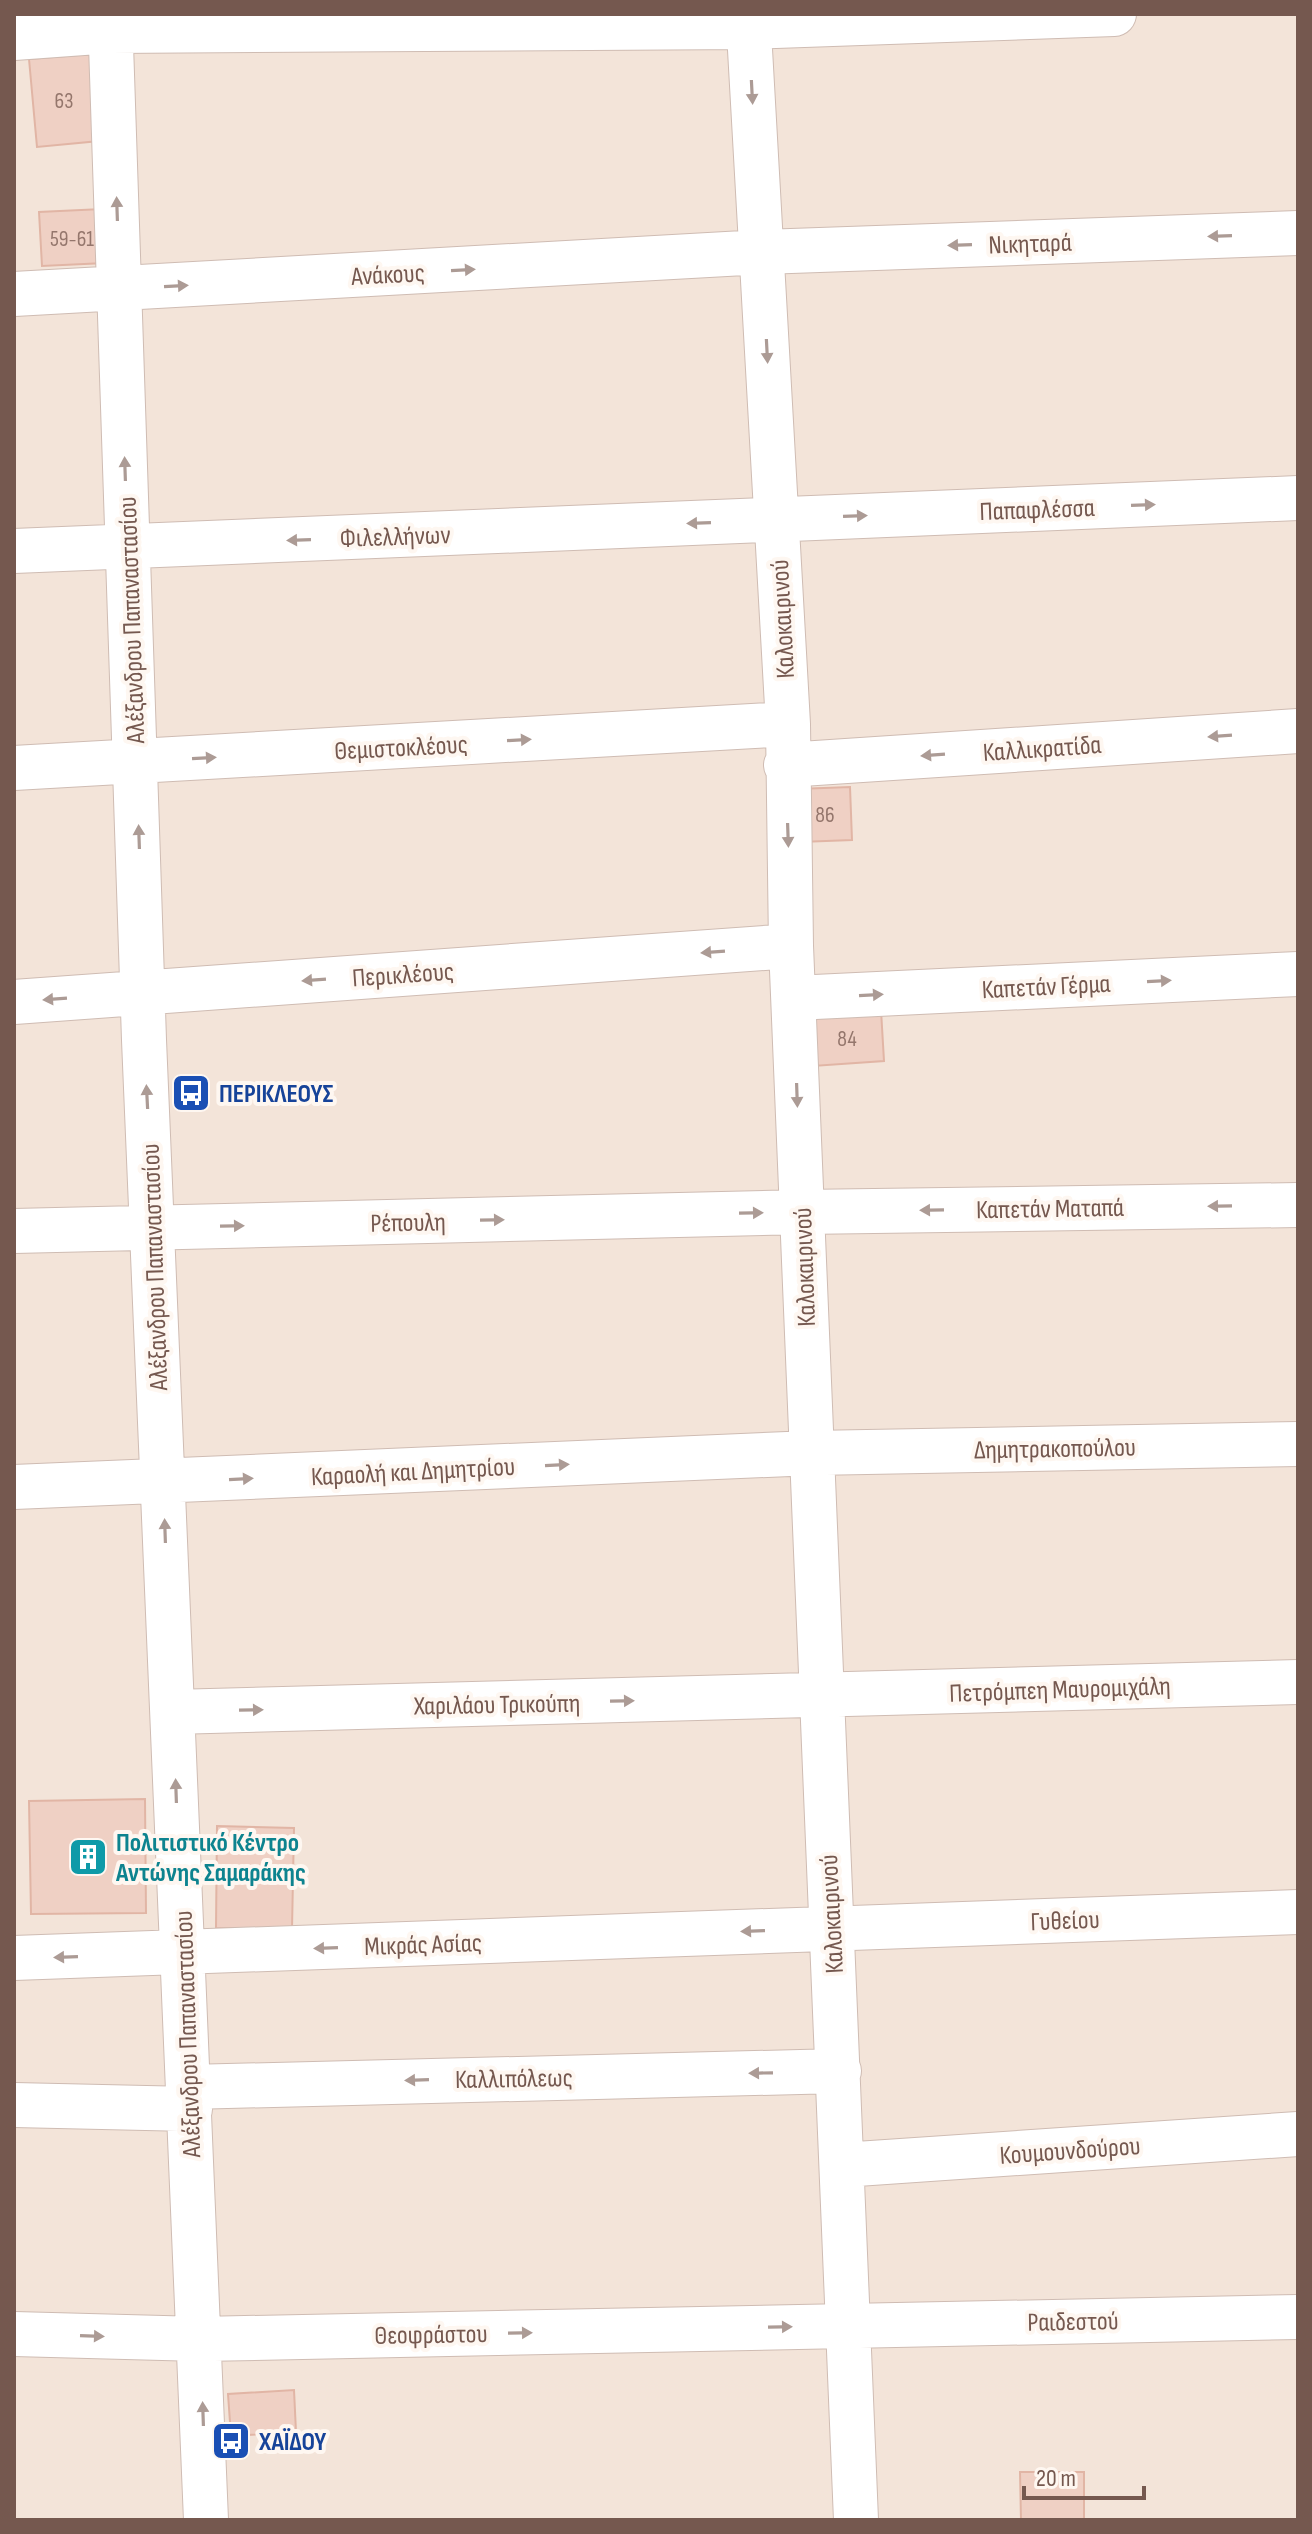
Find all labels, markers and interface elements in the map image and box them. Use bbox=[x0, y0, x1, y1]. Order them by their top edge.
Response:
one-way arrow bbox=[746, 80, 759, 105]
house number: 63 bbox=[55, 88, 73, 115]
one-way arrow bbox=[111, 196, 124, 221]
house number: 59-61 bbox=[50, 226, 94, 253]
street label: Νικηταρά bbox=[988, 228, 1072, 261]
one-way arrow bbox=[1207, 229, 1232, 242]
one-way arrow bbox=[947, 239, 972, 252]
street label: Ανάκους bbox=[350, 258, 426, 293]
one-way arrow bbox=[451, 263, 476, 276]
one-way arrow bbox=[164, 279, 189, 292]
one-way arrow bbox=[761, 339, 774, 364]
one-way arrow bbox=[119, 456, 132, 481]
street label: Παπαφλέσσα bbox=[979, 493, 1095, 528]
street label: Αλέξανδρου Παπαναστασίου bbox=[113, 496, 152, 745]
one-way arrow bbox=[1131, 498, 1156, 511]
one-way arrow bbox=[843, 510, 868, 523]
one-way arrow bbox=[686, 516, 711, 529]
street label: Φιλελλήνων bbox=[339, 520, 451, 555]
one-way arrow bbox=[286, 533, 311, 546]
street label: Καλοκαιρινού bbox=[765, 559, 802, 679]
street label: Θεμιστοκλέους bbox=[334, 730, 469, 767]
street label: Καλλικρατίδα bbox=[982, 730, 1102, 769]
one-way arrow bbox=[1207, 730, 1232, 743]
one-way arrow bbox=[507, 733, 532, 746]
one-way arrow bbox=[920, 749, 945, 762]
one-way arrow bbox=[192, 751, 217, 764]
house number: 86 bbox=[815, 802, 835, 829]
one-way arrow bbox=[782, 823, 794, 848]
one-way arrow bbox=[132, 824, 145, 849]
one-way arrow bbox=[700, 946, 725, 959]
street label: Περικλέους bbox=[351, 956, 455, 995]
street label: Καπετάν Γέρμα bbox=[981, 969, 1111, 1006]
one-way arrow bbox=[301, 974, 326, 987]
one-way arrow bbox=[1147, 974, 1172, 987]
one-way arrow bbox=[859, 988, 884, 1001]
one-way arrow bbox=[42, 993, 67, 1006]
house number: 84 bbox=[837, 1026, 857, 1053]
bus stop icon: ΠΕΡΙΚΛΕΟΥΣ bbox=[170, 1072, 212, 1114]
place label: ΠΕΡΙΚΛΕΟΥΣ bbox=[219, 1079, 333, 1110]
one-way arrow bbox=[791, 1083, 804, 1108]
one-way arrow bbox=[140, 1084, 153, 1109]
street label: Αλέξανδρου Παπαναστασίου bbox=[136, 1143, 175, 1392]
street label: Καπετάν Ματαπά bbox=[976, 1193, 1124, 1226]
one-way arrow bbox=[1207, 1200, 1232, 1212]
one-way arrow bbox=[919, 1204, 944, 1216]
one-way arrow bbox=[739, 1206, 764, 1219]
street label: Ρέπουλη bbox=[370, 1207, 446, 1240]
street label: Καλοκαιρινού bbox=[788, 1207, 823, 1327]
one-way arrow bbox=[480, 1213, 505, 1226]
one-way arrow bbox=[220, 1220, 245, 1233]
street label: Δημητρακοπούλου bbox=[974, 1433, 1136, 1466]
street label: Καραολή και Δημητρίου bbox=[310, 1452, 516, 1493]
one-way arrow bbox=[545, 1458, 570, 1471]
one-way arrow bbox=[229, 1472, 254, 1485]
one-way arrow bbox=[158, 1518, 171, 1543]
street label: Πετρόμπεη Μαυρομιχάλη bbox=[949, 1671, 1171, 1710]
street label: Χαριλάου Τρικούπη bbox=[412, 1689, 581, 1722]
one-way arrow bbox=[610, 1695, 636, 1707]
one-way arrow bbox=[239, 1704, 264, 1717]
one-way arrow bbox=[169, 1778, 182, 1803]
place label: Πολιτιστικό Κέντρο Αντώνης Σαμαράκης bbox=[115, 1828, 306, 1889]
building icon: Πολιτιστικό Κέντρο Αντώνης Σαμαράκης bbox=[67, 1836, 109, 1878]
street label: Καλοκαιρινού bbox=[814, 1854, 851, 1974]
street label: Γυθείου bbox=[1030, 1905, 1100, 1938]
street label: Αλέξανδρου Παπαναστασίου bbox=[169, 1910, 208, 2159]
one-way arrow bbox=[740, 1925, 765, 1938]
street label: Μικράς Ασίας bbox=[364, 1928, 482, 1963]
one-way arrow bbox=[313, 1942, 338, 1955]
one-way arrow bbox=[53, 1951, 78, 1963]
street label: Καλλιπόλεως bbox=[455, 2063, 573, 2096]
one-way arrow bbox=[748, 2066, 773, 2079]
one-way arrow bbox=[404, 2074, 430, 2087]
street label: Κουμουνδούρου bbox=[999, 2131, 1142, 2172]
street label: Ραιδεστού bbox=[1027, 2306, 1119, 2339]
street label: Θεοφράστου bbox=[374, 2319, 488, 2352]
one-way arrow bbox=[768, 2321, 793, 2333]
one-way arrow bbox=[508, 2326, 533, 2339]
one-way arrow bbox=[80, 2330, 105, 2343]
one-way arrow bbox=[196, 2401, 209, 2426]
bus stop icon: ΧΑΪΔΟΥ bbox=[210, 2420, 252, 2462]
place label: ΧΑΪΔΟΥ bbox=[258, 2427, 326, 2458]
scale bar bbox=[1024, 2450, 1144, 2500]
text: 20 m bbox=[1036, 2464, 1076, 2493]

